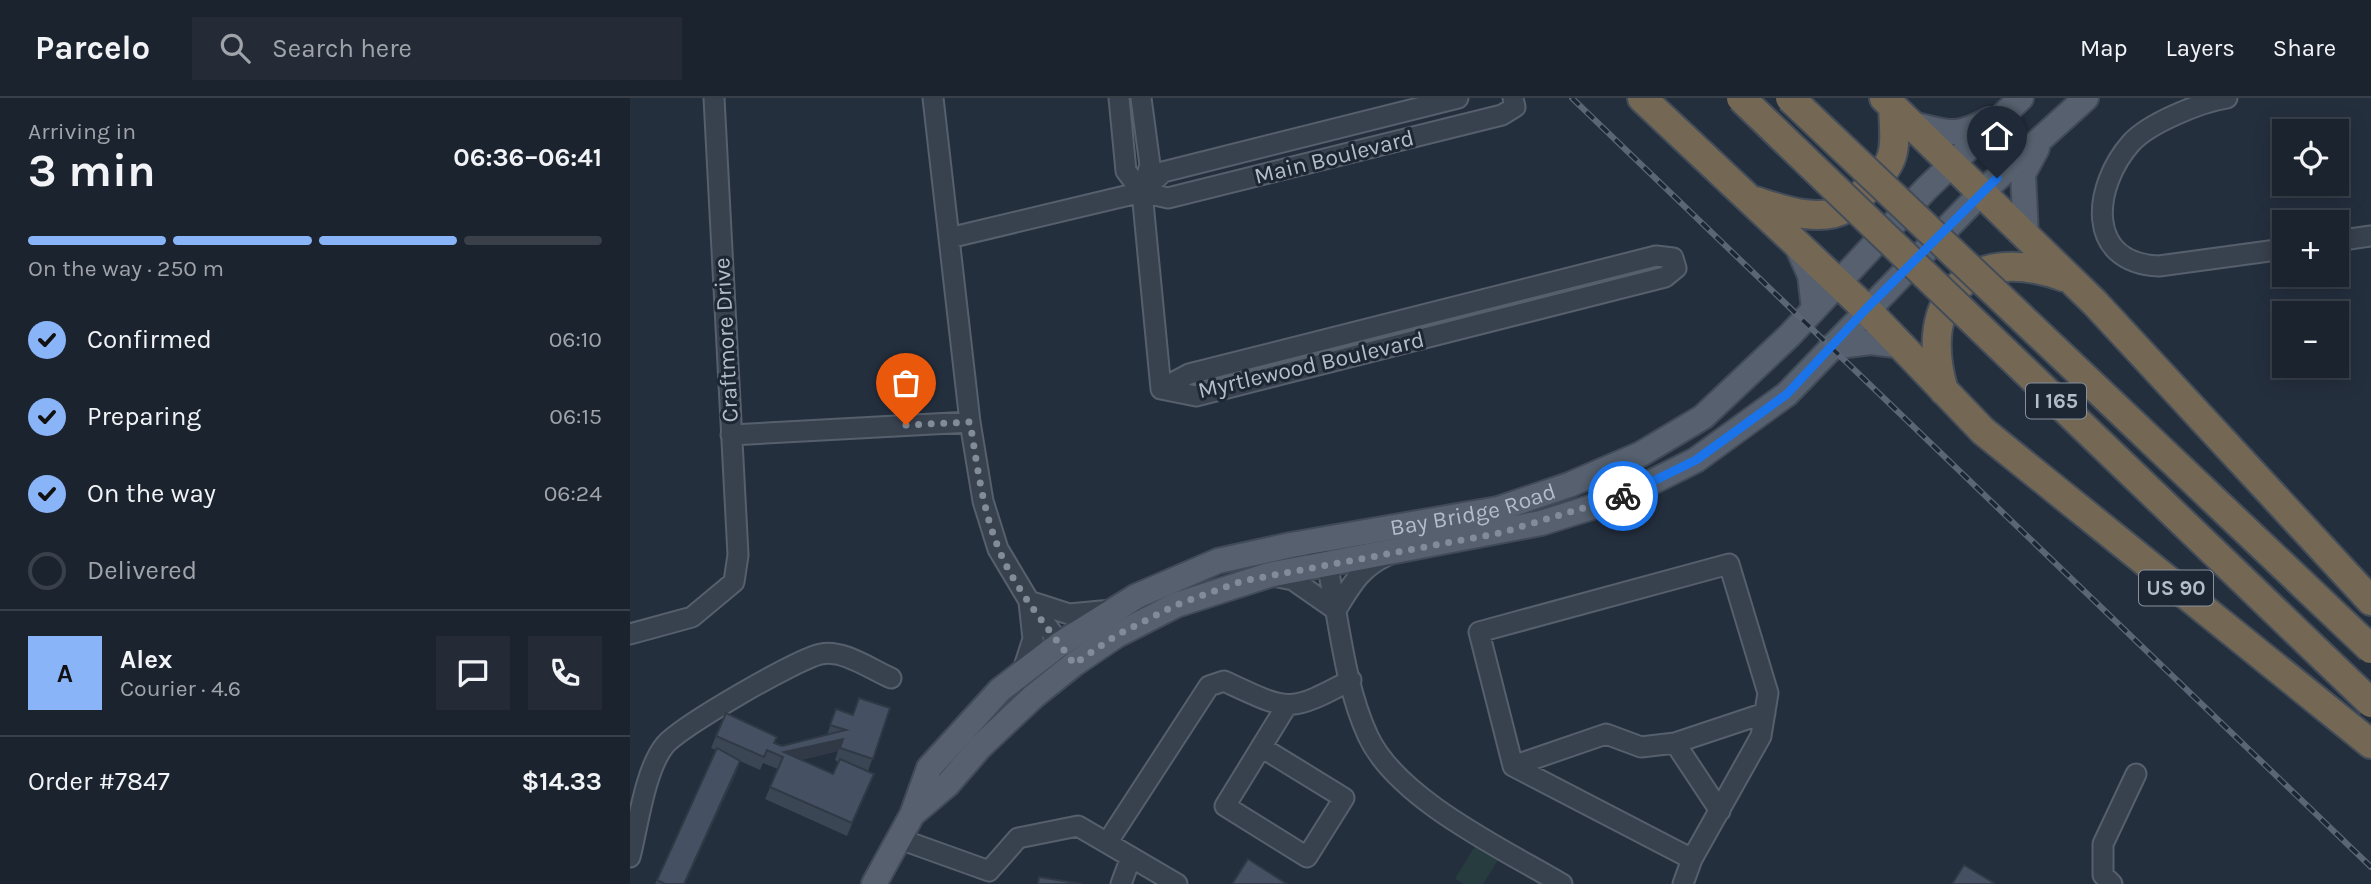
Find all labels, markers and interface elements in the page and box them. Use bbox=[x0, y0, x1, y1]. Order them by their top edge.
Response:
search box bbox=[192, 17, 682, 80]
text: Parcelo bbox=[35, 29, 150, 67]
icon: search bbox=[216, 29, 254, 67]
text: Search here bbox=[272, 33, 412, 64]
text: Map bbox=[2080, 34, 2128, 62]
text: Layers bbox=[2166, 34, 2235, 62]
text: Share bbox=[2273, 34, 2336, 62]
pin bbox=[1967, 106, 2027, 178]
icon: home bbox=[1978, 117, 2016, 155]
text: Arriving in bbox=[28, 118, 136, 145]
map controls bbox=[2272, 119, 2349, 378]
button: locate bbox=[2272, 119, 2349, 196]
street label: Main Boulevard bbox=[1251, 124, 1417, 190]
text: 06:36–06:41 bbox=[453, 142, 602, 173]
text: 3 min bbox=[28, 144, 156, 198]
button: + bbox=[2272, 210, 2349, 287]
text: On the way · 250 m bbox=[28, 255, 224, 282]
street label: Craftmore Drive bbox=[708, 257, 744, 423]
button: − bbox=[2272, 301, 2349, 378]
icon: check bbox=[28, 321, 66, 359]
text: Confirmed bbox=[87, 324, 212, 355]
text: 06:10 bbox=[549, 326, 602, 353]
street label: Myrtlewood Boulevard bbox=[1195, 326, 1427, 404]
pin bbox=[876, 353, 936, 425]
icon: bag bbox=[887, 364, 925, 402]
road number: I 165 bbox=[2026, 384, 2086, 418]
icon: check bbox=[28, 398, 66, 436]
text: Preparing bbox=[87, 401, 201, 432]
text: 06:15 bbox=[549, 403, 602, 430]
courier bbox=[1588, 461, 1658, 531]
icon: check bbox=[28, 475, 66, 513]
street label: Bay Bridge Road bbox=[1388, 477, 1559, 541]
icon: bike bbox=[1604, 477, 1642, 515]
text: On the way bbox=[87, 478, 216, 509]
text: 06:24 bbox=[544, 480, 602, 507]
text: Delivered bbox=[87, 555, 197, 586]
road number: US 90 bbox=[2139, 570, 2213, 606]
button: chat bbox=[436, 636, 510, 710]
button: phone bbox=[528, 636, 602, 710]
text: Alex bbox=[120, 644, 172, 675]
text: A bbox=[57, 658, 73, 689]
text: Courier · 4.6 bbox=[120, 675, 241, 702]
text: Order #7847 bbox=[28, 766, 170, 797]
text: $14.33 bbox=[521, 766, 602, 797]

